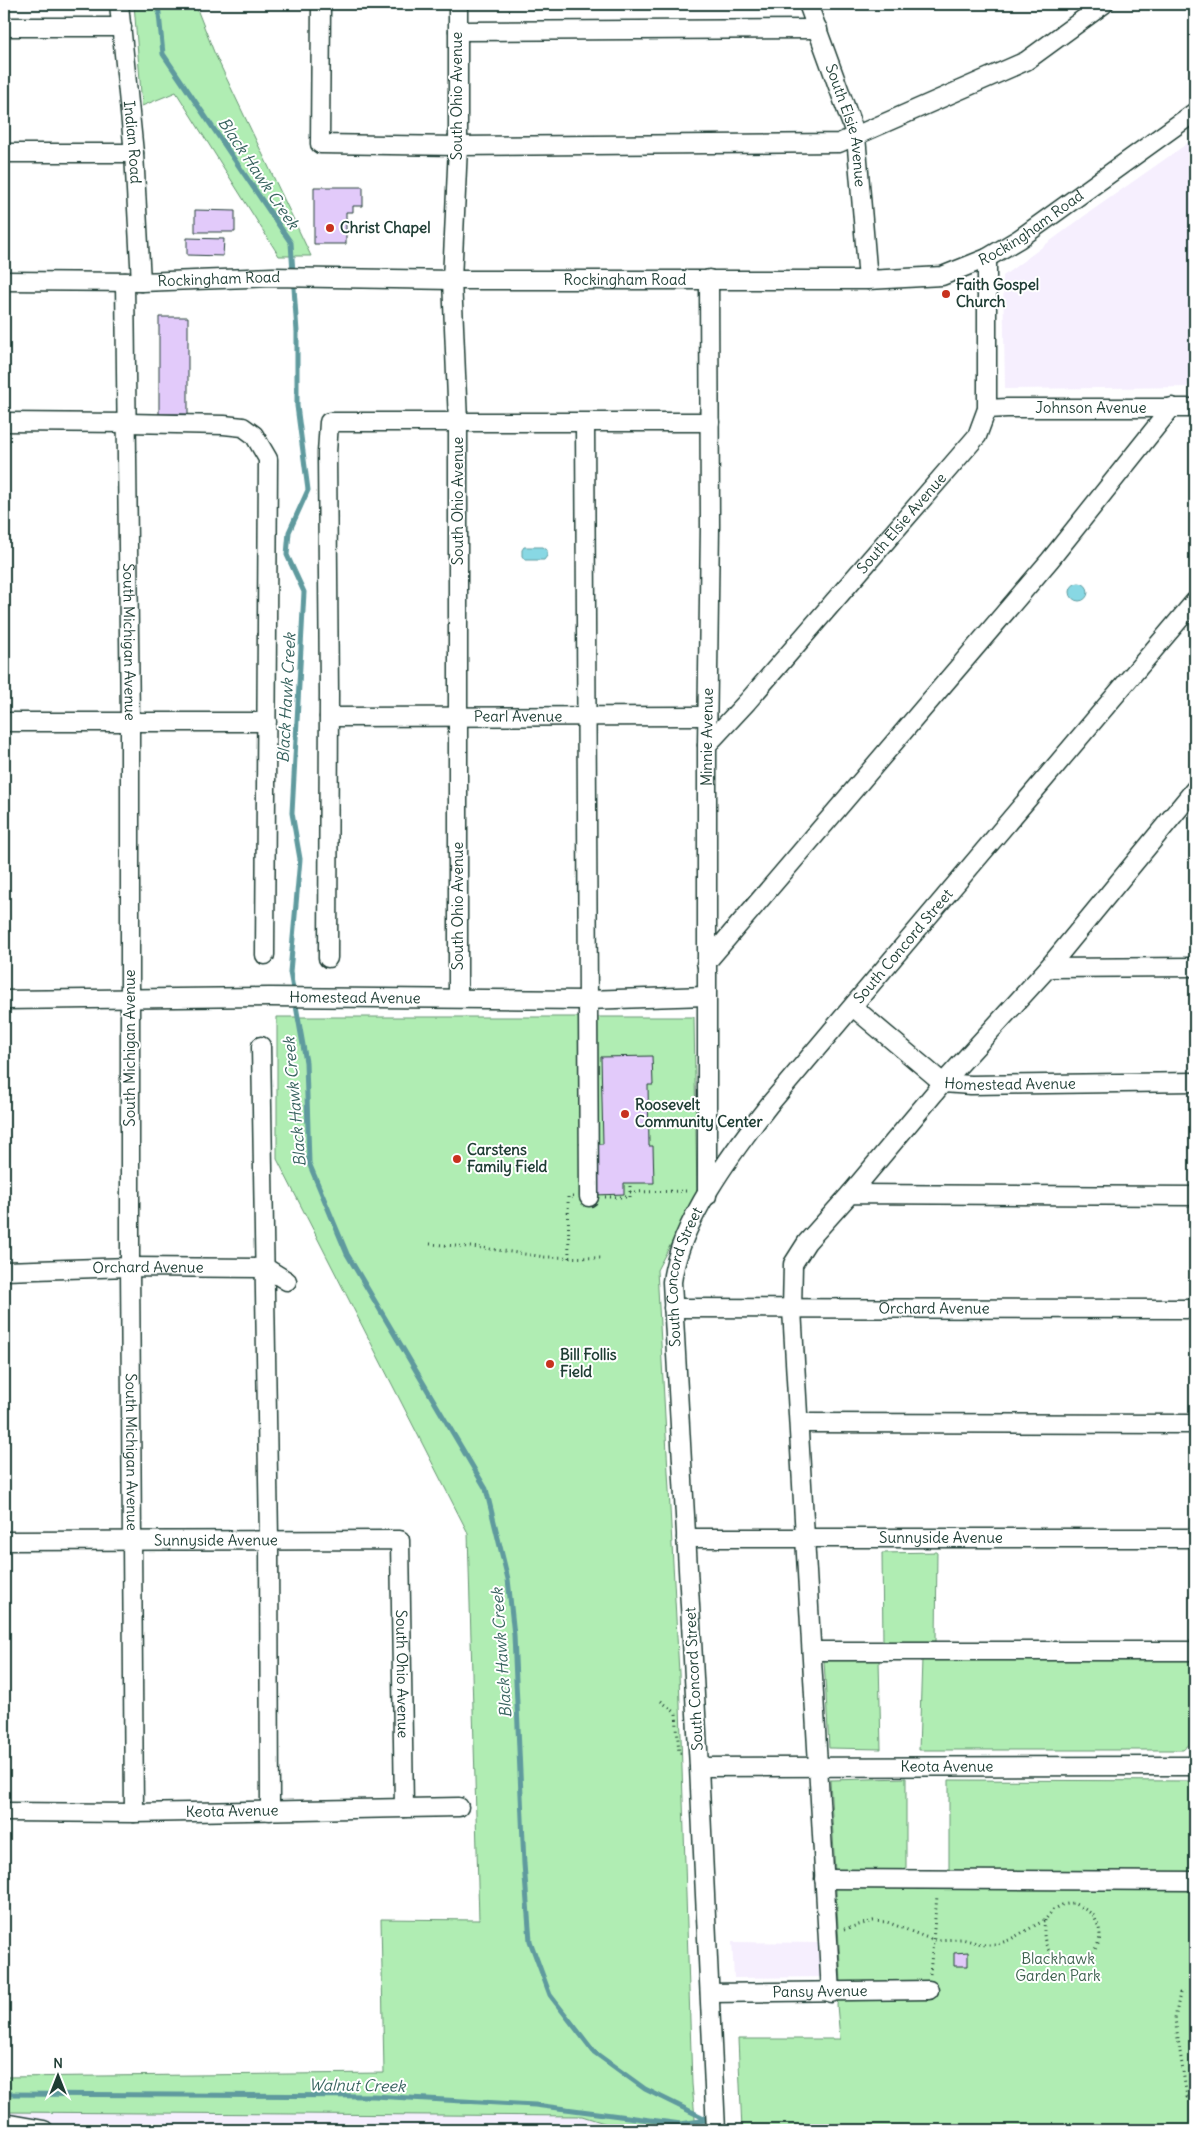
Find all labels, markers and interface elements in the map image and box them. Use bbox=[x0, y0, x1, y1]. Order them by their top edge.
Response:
street label: South Ohio Avenue bbox=[447, 32, 466, 160]
street label: South Elsie Avenue bbox=[822, 61, 870, 188]
street label: Indian Road bbox=[120, 100, 146, 185]
water label: Black Hawk Creek bbox=[214, 113, 305, 234]
street label: Rockingham Road bbox=[976, 185, 1087, 269]
place label: Christ Chapel bbox=[340, 218, 431, 238]
marker: Christ Chapel bbox=[324, 222, 336, 234]
street label: Rockingham Road bbox=[157, 267, 281, 290]
street label: Rockingham Road bbox=[563, 270, 686, 289]
place label: Faith Gospel Church bbox=[956, 275, 1039, 311]
marker: Faith Gospel Church bbox=[940, 288, 952, 300]
street label: Johnson Avenue bbox=[1035, 398, 1147, 417]
street label: South Ohio Avenue bbox=[448, 437, 467, 565]
street label: South Elsie Avenue bbox=[852, 469, 950, 577]
street label: South Michigan Avenue bbox=[119, 563, 140, 721]
water label: Black Hawk Creek bbox=[273, 631, 299, 764]
street label: Minnie Avenue bbox=[697, 688, 717, 786]
street label: Pearl Avenue bbox=[474, 706, 562, 726]
street label: South Ohio Avenue bbox=[448, 842, 467, 970]
street label: South Concord Street bbox=[849, 885, 957, 1007]
street label: South Michigan Avenue bbox=[120, 969, 139, 1127]
street label: Homestead Avenue bbox=[289, 987, 421, 1007]
water label: Black Hawk Creek bbox=[278, 1034, 310, 1168]
street label: Homestead Avenue bbox=[944, 1073, 1076, 1094]
place label: Roosevelt Community Center bbox=[635, 1095, 763, 1132]
marker: Roosevelt Community Center bbox=[619, 1108, 631, 1120]
place label: Carstens Family Field bbox=[467, 1140, 548, 1177]
marker: Carstens Family Field bbox=[451, 1153, 463, 1165]
street label: South Concord Street bbox=[662, 1203, 706, 1348]
street label: Orchard Avenue bbox=[92, 1257, 204, 1277]
street label: Orchard Avenue bbox=[878, 1298, 990, 1318]
place label: Bill Follis Field bbox=[560, 1345, 617, 1381]
marker: Bill Follis Field bbox=[544, 1358, 556, 1370]
street label: South Michigan Avenue bbox=[122, 1373, 142, 1531]
street label: Sunnyside Avenue bbox=[879, 1528, 1003, 1547]
street label: Sunnyside Avenue bbox=[154, 1530, 278, 1550]
water label: Black Hawk Creek bbox=[486, 1585, 516, 1719]
street label: South Concord Street bbox=[680, 1607, 707, 1751]
street label: South Ohio Avenue bbox=[392, 1609, 413, 1739]
street label: Keota Avenue bbox=[901, 1756, 993, 1776]
street label: Keota Avenue bbox=[185, 1800, 279, 1821]
park label: Blackhawk Garden Park bbox=[1015, 1949, 1101, 1985]
street label: Pansy Avenue bbox=[772, 1981, 868, 2001]
north arrow bbox=[32, 2052, 82, 2102]
text: N bbox=[53, 2054, 63, 2072]
water label: Walnut Creek bbox=[309, 2074, 407, 2096]

